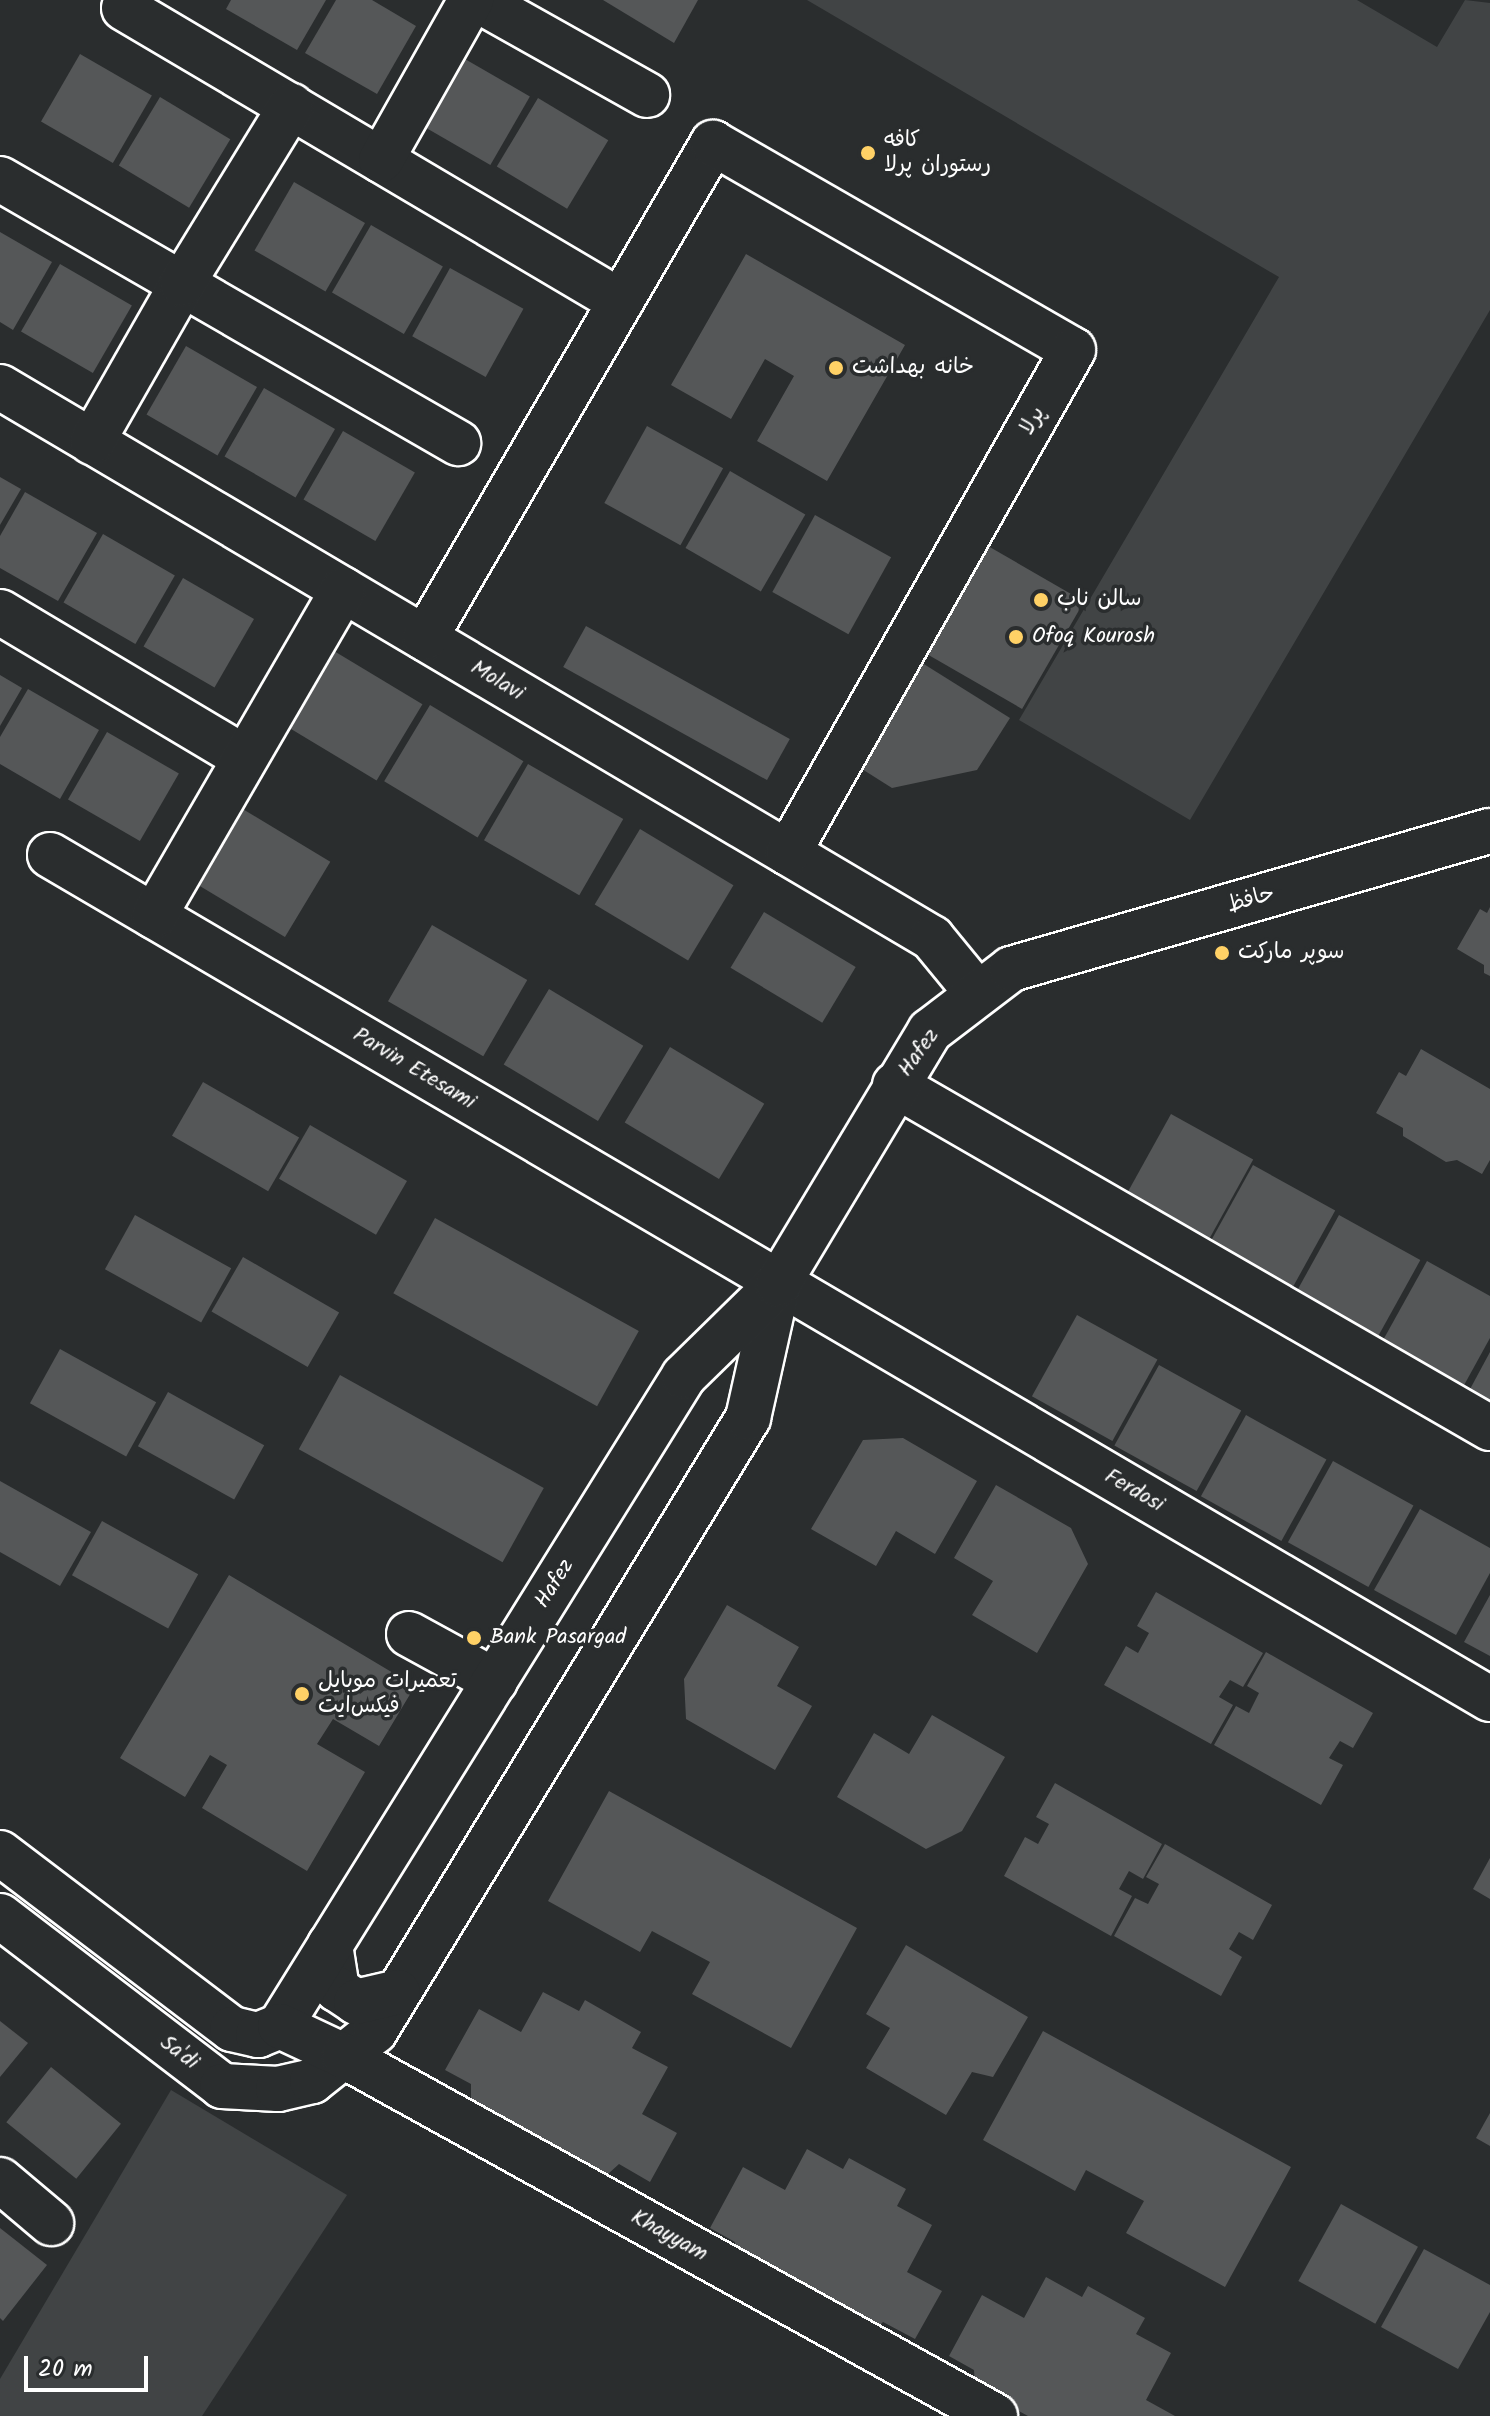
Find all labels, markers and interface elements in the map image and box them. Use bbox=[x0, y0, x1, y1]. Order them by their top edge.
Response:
place label: کافه رستوران پرلا bbox=[884, 127, 991, 178]
marker: کافه رستوران پرلا bbox=[859, 144, 877, 162]
place label: خانه بهداشت bbox=[852, 355, 974, 381]
marker: خانه بهداشت bbox=[827, 359, 845, 377]
street label: پرلا bbox=[1014, 402, 1052, 440]
place label: سالن ناب bbox=[1057, 587, 1142, 613]
marker: سالن ناب bbox=[1032, 591, 1050, 609]
place label: Ofoq Kourosh bbox=[1032, 624, 1155, 650]
marker: Ofoq Kourosh bbox=[1007, 628, 1025, 646]
street label: Molavi bbox=[466, 655, 528, 707]
street label: حافظ bbox=[1224, 881, 1278, 919]
place label: سوپر مارکت bbox=[1238, 940, 1344, 966]
marker: سوپر مارکت bbox=[1213, 944, 1231, 962]
street label: Parvin Etesami bbox=[348, 1022, 480, 1116]
street label: Hafez bbox=[893, 1024, 945, 1082]
street label: Ferdosi bbox=[1100, 1464, 1168, 1518]
street label: Hafez bbox=[530, 1555, 580, 1613]
place label: Bank Pasargad bbox=[490, 1625, 626, 1651]
marker: Bank Pasargad bbox=[465, 1629, 483, 1647]
place label: تعمیرات موبایل فیکس‌ایت bbox=[318, 1668, 457, 1720]
marker: تعمیرات موبایل فیکس‌ایت bbox=[293, 1685, 311, 1703]
street label: Sa'di bbox=[155, 2030, 203, 2076]
street label: Khayyam bbox=[626, 2204, 712, 2268]
scale bar bbox=[28, 2340, 152, 2390]
text: 20 m bbox=[38, 2350, 93, 2389]

